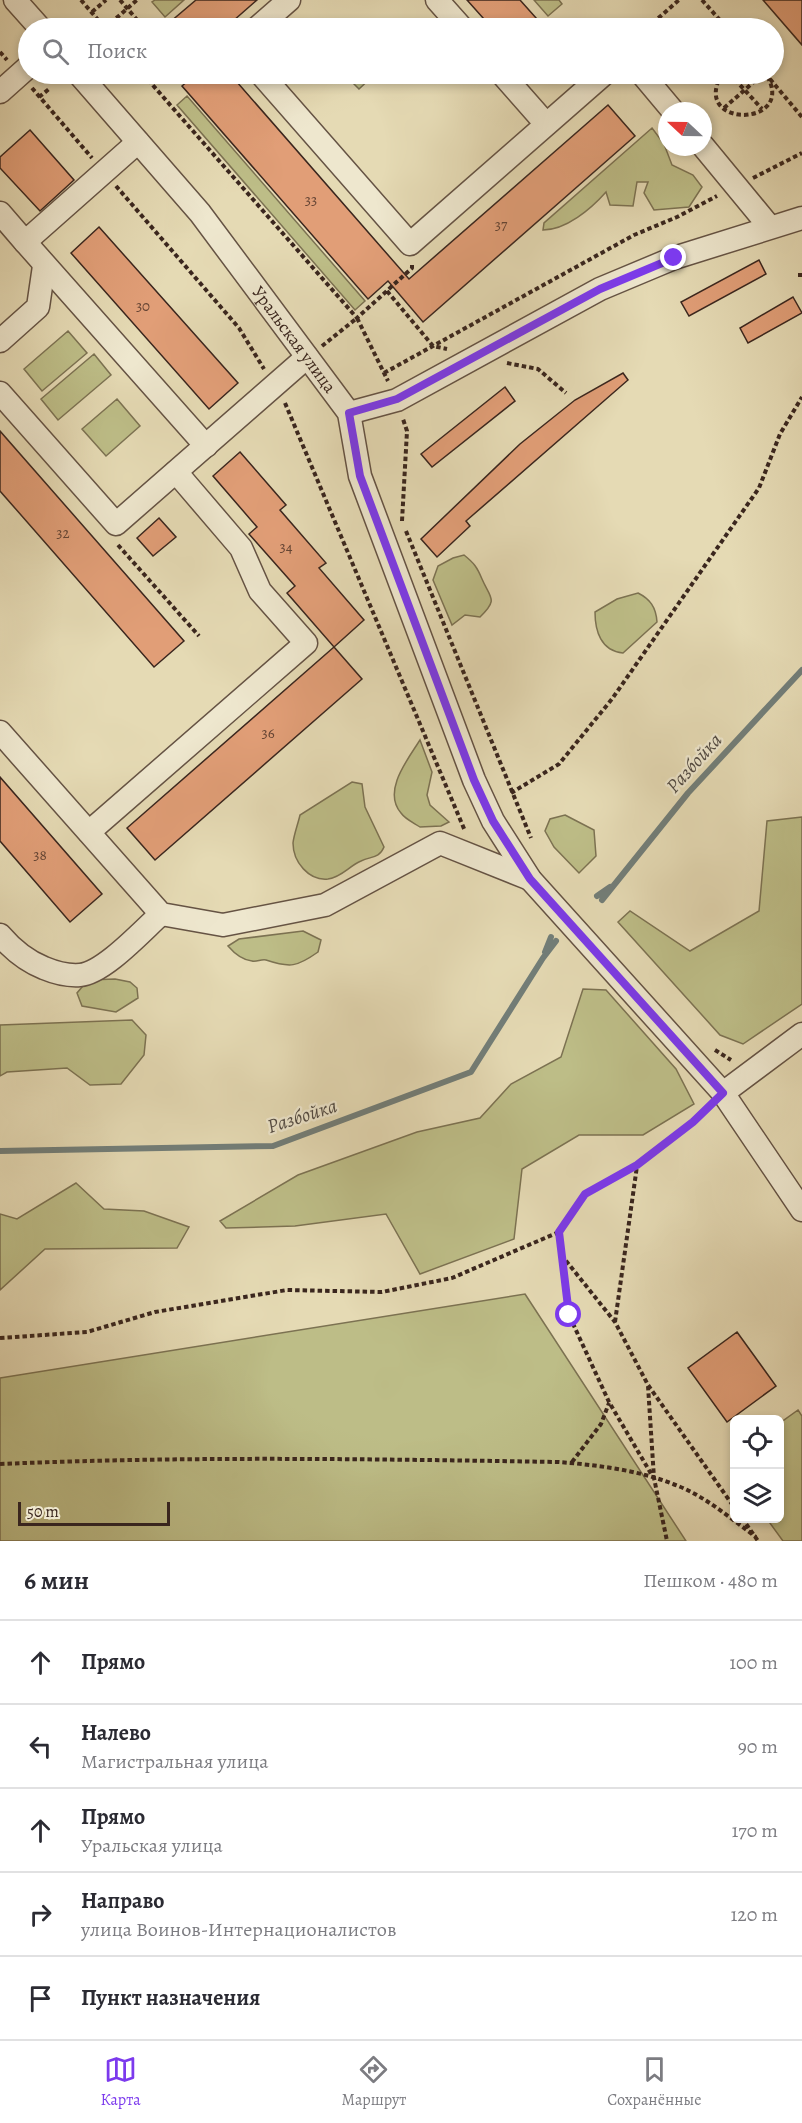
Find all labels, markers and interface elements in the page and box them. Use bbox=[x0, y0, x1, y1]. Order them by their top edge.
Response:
search box bbox=[18, 18, 784, 84]
icon: search bbox=[39, 35, 72, 68]
text: Поиск bbox=[87, 36, 147, 66]
north arrow bbox=[658, 102, 712, 156]
house number: 33 bbox=[305, 190, 317, 210]
house number: 37 bbox=[495, 215, 508, 235]
route end bbox=[660, 244, 686, 270]
street label: Уральская улица bbox=[246, 281, 342, 398]
house number: 30 bbox=[136, 296, 150, 316]
house number: 32 bbox=[56, 523, 70, 543]
house number: 34 bbox=[279, 537, 293, 557]
house number: 36 bbox=[261, 723, 275, 743]
water label: Разбойка bbox=[660, 727, 728, 799]
house number: 38 bbox=[33, 845, 47, 865]
water label: Разбойка bbox=[264, 1092, 340, 1140]
route start bbox=[555, 1301, 581, 1327]
map controls bbox=[730, 1415, 784, 1523]
button: locate bbox=[730, 1415, 784, 1469]
button: layers bbox=[730, 1469, 784, 1523]
scale bar bbox=[18, 1499, 170, 1526]
text: 50 m bbox=[27, 1501, 59, 1523]
text: 6 мин bbox=[24, 1563, 89, 1598]
text: Пешком · 480 m bbox=[643, 1567, 778, 1594]
icon: ahead bbox=[24, 1646, 57, 1679]
text: Прямо bbox=[81, 1647, 145, 1677]
text: 100 m bbox=[729, 1649, 778, 1676]
text: Налево bbox=[81, 1718, 151, 1748]
icon: left bbox=[24, 1730, 57, 1763]
text: 90 m bbox=[738, 1733, 778, 1760]
text: Магистральная улица bbox=[81, 1748, 269, 1775]
text: Прямо bbox=[81, 1802, 145, 1832]
icon: ahead bbox=[24, 1814, 57, 1847]
text: 170 m bbox=[732, 1817, 778, 1844]
text: Уральская улица bbox=[81, 1832, 223, 1859]
text: Направо bbox=[81, 1886, 164, 1916]
icon: right bbox=[24, 1898, 57, 1931]
text: 120 m bbox=[730, 1901, 778, 1928]
text: улица Воинов-Интернационалистов bbox=[81, 1916, 396, 1943]
icon: arrive bbox=[24, 1982, 57, 2015]
text: Пункт назначения bbox=[81, 1983, 260, 2013]
tab: Карта bbox=[100, 2053, 141, 2111]
tab: Маршрут bbox=[342, 2053, 406, 2111]
tab: Сохранённые bbox=[607, 2053, 702, 2111]

